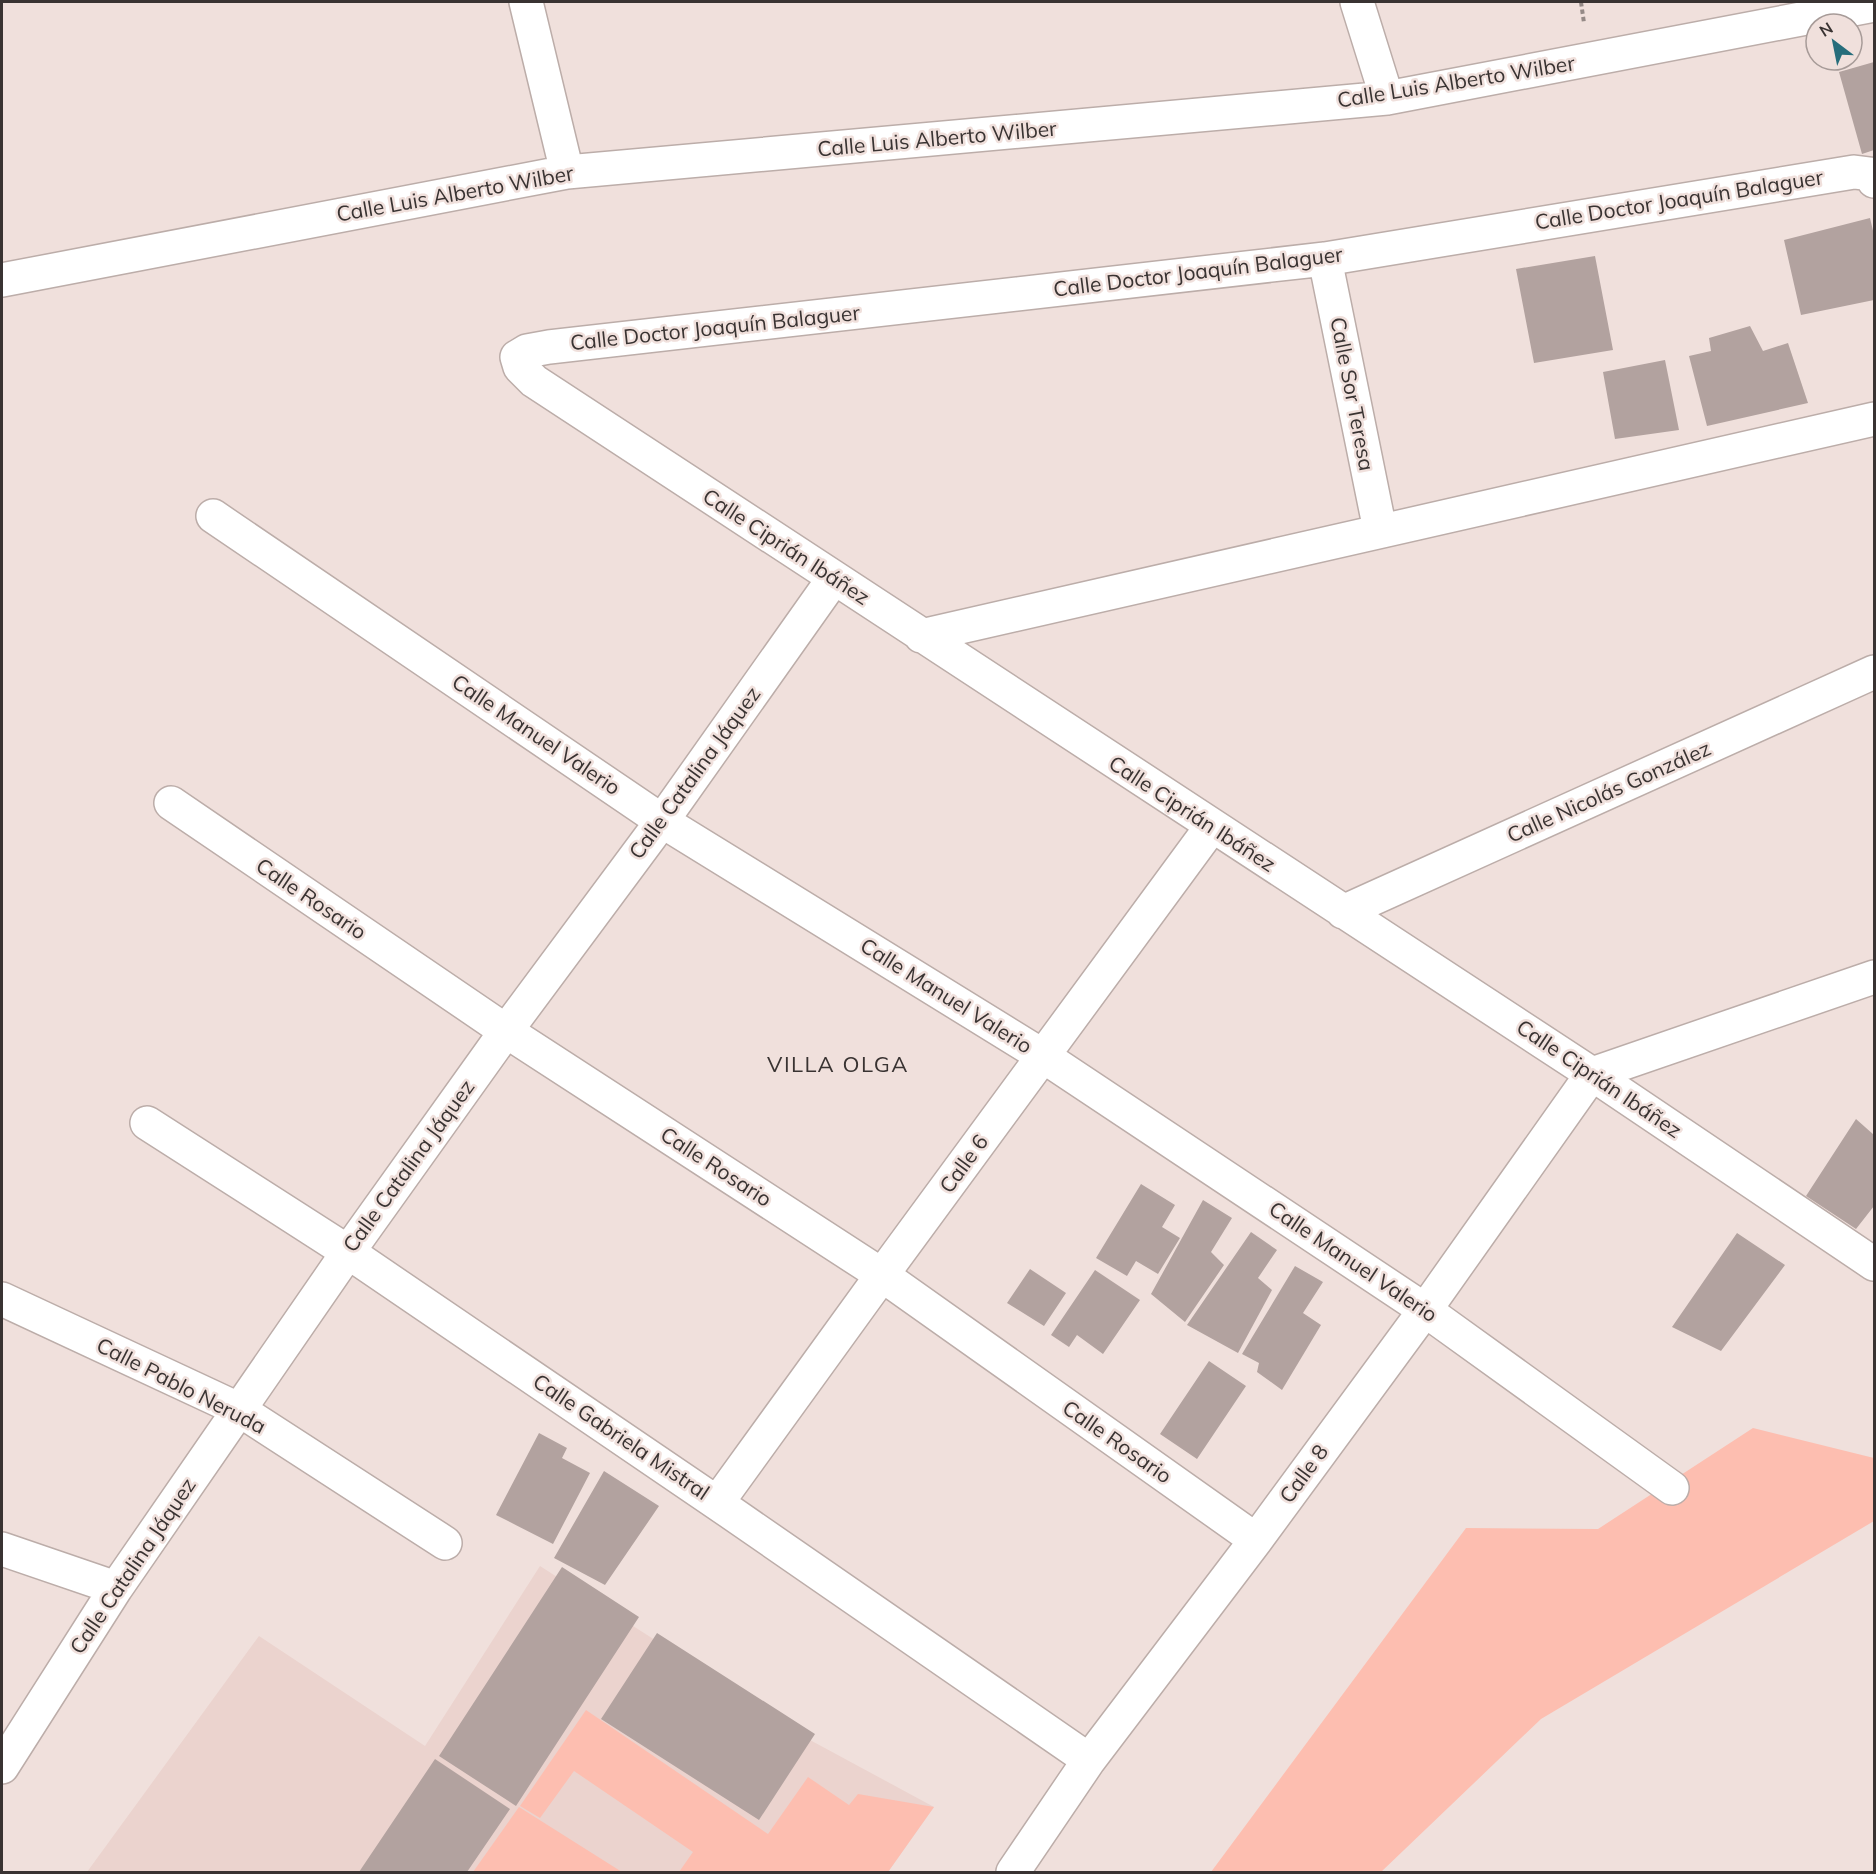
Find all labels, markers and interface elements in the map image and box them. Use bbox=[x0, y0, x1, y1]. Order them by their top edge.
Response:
north arrow bbox=[1804, 12, 1864, 72]
text: N bbox=[1816, 18, 1836, 41]
street label: Calle Luis Alberto Wilber bbox=[1335, 49, 1577, 113]
street label: Calle Luis Alberto Wilber bbox=[816, 115, 1058, 161]
street label: Calle Luis Alberto Wilber bbox=[334, 159, 576, 227]
street label: Calle Doctor Joaquín Balaguer bbox=[1533, 163, 1825, 235]
street label: Calle Doctor Joaquín Balaguer bbox=[1052, 240, 1344, 302]
street label: Calle Doctor Joaquín Balaguer bbox=[569, 299, 861, 355]
street label: Calle Sor Teresa bbox=[1325, 315, 1381, 473]
street label: Calle Ciprián Ibáñez bbox=[698, 483, 875, 610]
street label: Calle Manuel Valerio bbox=[447, 668, 626, 800]
street label: Calle Catalina Jáquez bbox=[623, 681, 766, 864]
street label: Calle Nicolás González bbox=[1503, 734, 1715, 848]
street label: Calle Ciprián Ibáñez bbox=[1104, 750, 1281, 877]
street label: Calle Rosario bbox=[251, 852, 372, 945]
street label: Calle Manuel Valerio bbox=[856, 932, 1037, 1059]
street label: Calle Ciprián Ibáñez bbox=[1512, 1013, 1687, 1143]
district label: VILLA OLGA bbox=[767, 1050, 909, 1078]
street label: Calle Catalina Jáquez bbox=[337, 1074, 480, 1257]
street label: Calle Rosario bbox=[656, 1121, 777, 1212]
street label: Calle 6 bbox=[933, 1129, 993, 1198]
street label: Calle Manuel Valerio bbox=[1264, 1195, 1443, 1327]
street label: Calle Pablo Neruda bbox=[93, 1331, 270, 1439]
street label: Calle Gabriela Mistral bbox=[528, 1368, 715, 1505]
street label: Calle Rosario bbox=[1058, 1394, 1177, 1488]
street label: Calle 8 bbox=[1273, 1439, 1333, 1508]
street label: Calle Catalina Jáquez bbox=[64, 1472, 201, 1659]

